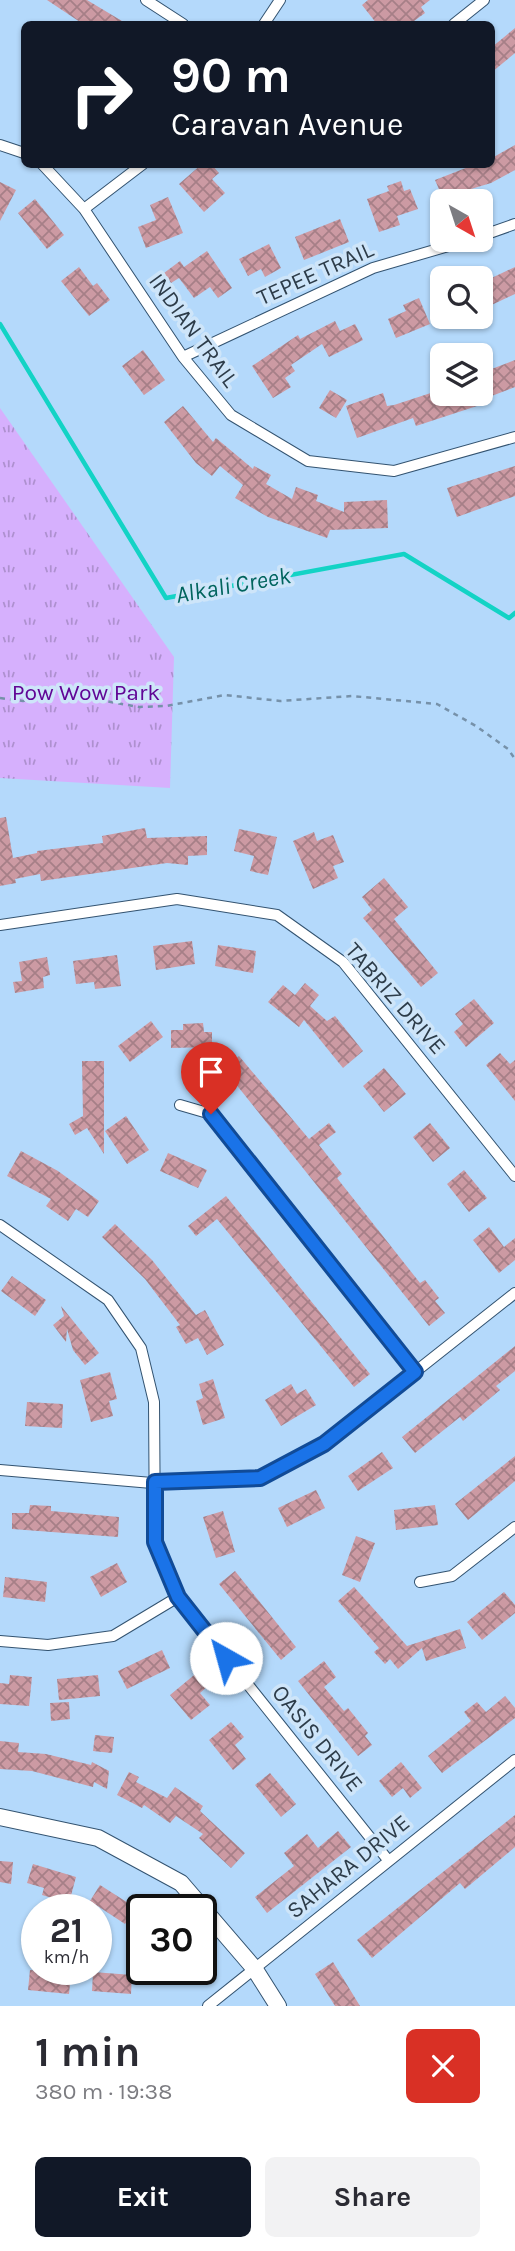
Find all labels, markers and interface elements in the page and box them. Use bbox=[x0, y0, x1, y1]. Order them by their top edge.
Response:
text: 90 m bbox=[171, 47, 291, 104]
icon: right bbox=[56, 49, 147, 140]
text: Caravan Avenue bbox=[171, 106, 403, 143]
north arrow bbox=[430, 189, 494, 252]
map controls bbox=[430, 189, 493, 406]
street label: TEPEE TRAIL bbox=[253, 236, 378, 311]
button: search bbox=[430, 266, 493, 329]
street label: INDIAN TRAIL bbox=[143, 268, 244, 393]
button: layers bbox=[430, 343, 493, 406]
water label: Alkali Creek bbox=[173, 561, 293, 609]
park label: Pow Wow Park bbox=[12, 679, 160, 706]
street label: TABRIZ DRIVE bbox=[340, 937, 451, 1060]
pin bbox=[181, 1042, 241, 1114]
icon: arrive bbox=[192, 1053, 230, 1091]
position arrow bbox=[189, 1621, 263, 1695]
street label: OASIS DRIVE bbox=[266, 1680, 369, 1797]
street label: SAHARA DRIVE bbox=[282, 1809, 415, 1924]
speed limit sign: 30 bbox=[126, 1894, 217, 1985]
text: 21 bbox=[50, 1910, 83, 1951]
text: km/h bbox=[44, 1946, 89, 1968]
text: 1 min bbox=[35, 2027, 140, 2077]
button: close bbox=[406, 2029, 480, 2103]
text: 380 m · 19:38 bbox=[35, 2078, 172, 2105]
button: Exit bbox=[35, 2157, 251, 2237]
button: Share bbox=[265, 2157, 480, 2237]

